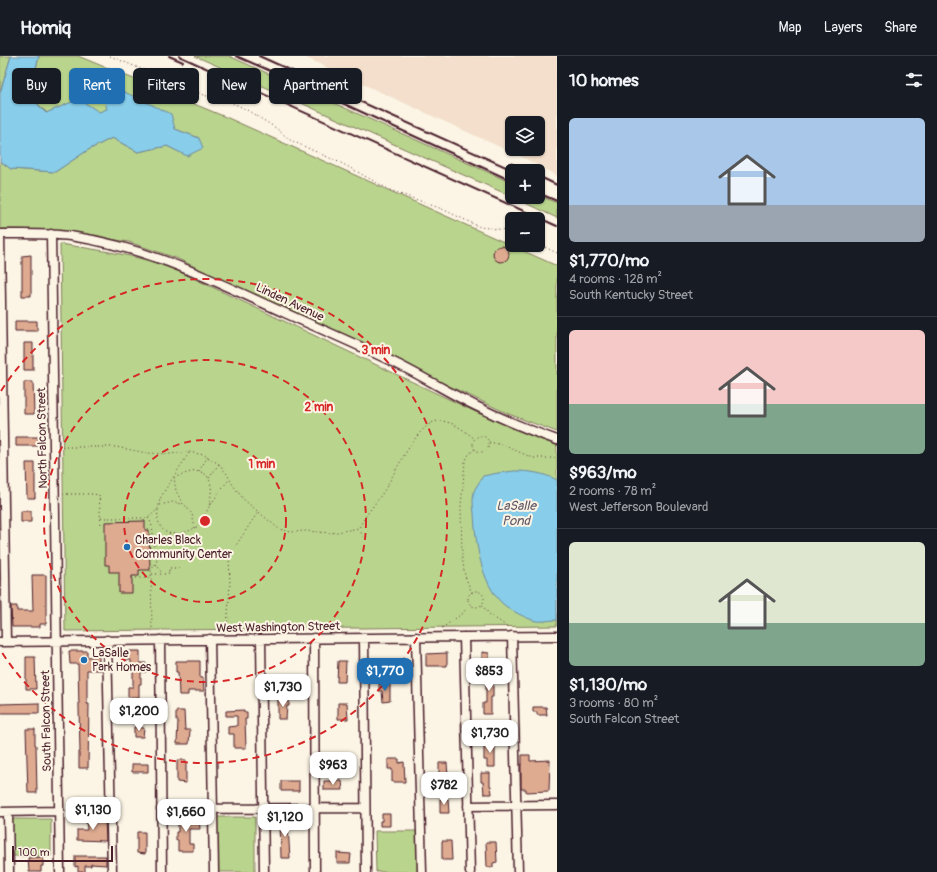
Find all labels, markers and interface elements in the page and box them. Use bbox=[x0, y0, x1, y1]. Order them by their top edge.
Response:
text: Homiq bbox=[20, 16, 71, 40]
text: Map bbox=[779, 19, 802, 36]
text: Layers bbox=[824, 19, 862, 36]
text: Share bbox=[884, 19, 917, 36]
chip: Buy bbox=[12, 68, 61, 104]
chip: Rent bbox=[69, 68, 125, 104]
chip: Filters bbox=[133, 68, 199, 104]
chip: New bbox=[207, 68, 261, 104]
chip: Apartment bbox=[269, 68, 362, 104]
icon: filters bbox=[903, 69, 925, 91]
text: 10 homes bbox=[569, 70, 639, 91]
map controls bbox=[505, 116, 545, 252]
button: layers bbox=[505, 116, 545, 156]
icon: home bbox=[711, 144, 783, 216]
button: + bbox=[505, 164, 545, 204]
button: − bbox=[505, 212, 545, 252]
text: $1,770/mo bbox=[569, 250, 649, 271]
text: 4 rooms · 128 m² bbox=[569, 271, 662, 287]
street label: Linden Avenue bbox=[253, 280, 326, 325]
text: South Kentucky Street bbox=[569, 287, 693, 303]
text: 3 min bbox=[362, 343, 391, 358]
icon: home bbox=[711, 356, 783, 428]
street label: North Falcon Street bbox=[34, 387, 51, 489]
text: 2 min bbox=[305, 400, 334, 415]
text: 1 min bbox=[249, 457, 276, 472]
text: $963/mo bbox=[569, 462, 637, 483]
text: 2 rooms · 78 m² bbox=[569, 483, 656, 499]
water label: LaSalle Pond bbox=[496, 498, 537, 529]
text: West Jefferson Boulevard bbox=[569, 499, 708, 515]
centre of rings bbox=[198, 514, 212, 528]
place label: Charles Black Community Center bbox=[135, 533, 233, 562]
marker: Charles Black Community Center bbox=[122, 542, 132, 552]
icon: home bbox=[711, 568, 783, 640]
street label: West Washington Street bbox=[216, 619, 340, 636]
place label: LaSalle Park Homes bbox=[92, 646, 152, 675]
marker: LaSalle Park Homes bbox=[79, 655, 89, 665]
pin: $1,770 bbox=[352, 658, 418, 692]
pin: $853 bbox=[465, 658, 513, 692]
text: $1,770 bbox=[366, 663, 404, 679]
text: $853 bbox=[475, 663, 503, 679]
street label: South Falcon Street bbox=[38, 670, 55, 772]
pin: $1,730 bbox=[250, 674, 316, 708]
text: $1,130/mo bbox=[569, 674, 647, 695]
text: $1,730 bbox=[264, 679, 302, 695]
text: 3 rooms · 80 m² bbox=[569, 695, 658, 711]
pin: $1,200 bbox=[106, 698, 172, 732]
text: $1,200 bbox=[119, 703, 159, 719]
text: South Falcon Street bbox=[569, 711, 679, 727]
pin: $1,730 bbox=[457, 720, 523, 754]
text: $1,730 bbox=[471, 725, 509, 741]
pin: $963 bbox=[309, 752, 357, 786]
text: $963 bbox=[319, 757, 347, 773]
pin: $782 bbox=[420, 772, 468, 806]
text: $782 bbox=[430, 777, 458, 793]
pin: $1,130 bbox=[60, 797, 126, 831]
pin: $1,660 bbox=[153, 799, 219, 833]
text: $1,130 bbox=[75, 802, 111, 818]
text: $1,660 bbox=[166, 804, 206, 820]
pin: $1,120 bbox=[252, 804, 318, 838]
text: $1,120 bbox=[267, 809, 303, 825]
scale bar bbox=[12, 844, 113, 863]
text: 100 m bbox=[18, 846, 49, 859]

